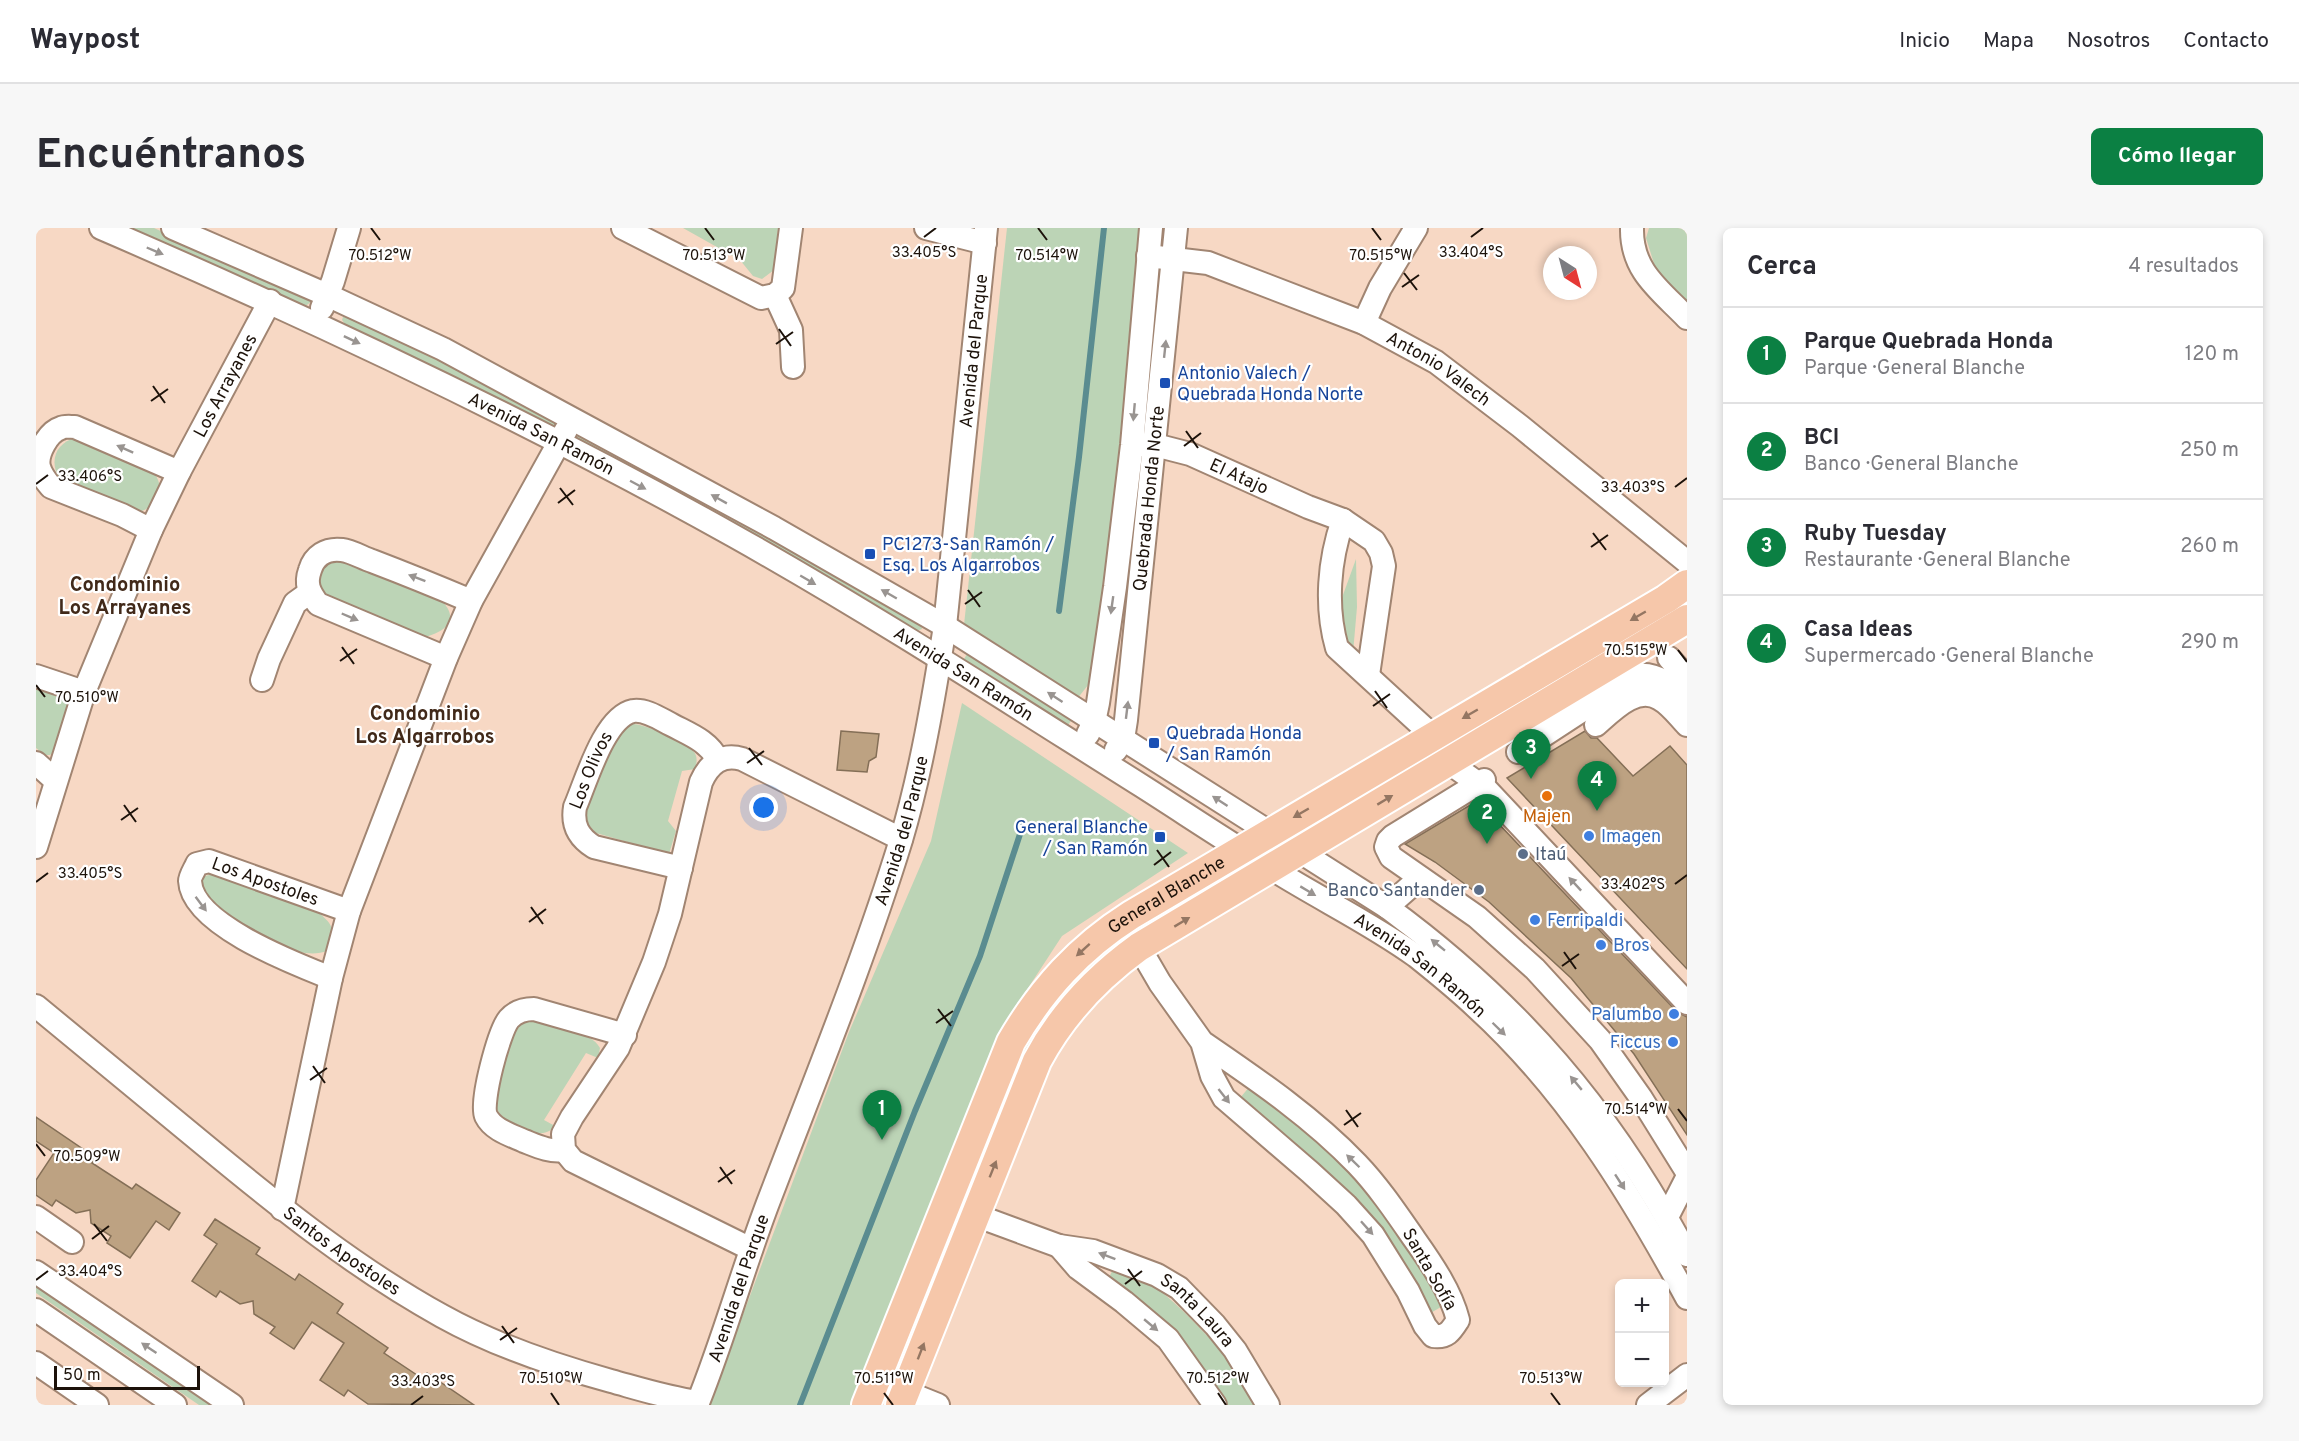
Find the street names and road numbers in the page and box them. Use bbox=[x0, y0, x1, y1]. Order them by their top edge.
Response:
street label: Avenida del Parque bbox=[955, 273, 994, 429]
street label: Antonio Valech bbox=[1382, 327, 1495, 412]
street label: Los Arrayanes bbox=[189, 330, 263, 442]
street label: Avenida San Ramón bbox=[464, 388, 618, 482]
street label: Quebrada Honda Norte bbox=[1129, 405, 1171, 592]
street label: El Atajo bbox=[1205, 454, 1272, 501]
street label: Avenida San Ramón bbox=[888, 623, 1037, 727]
street label: Los Olivos bbox=[565, 728, 619, 813]
street label: Avenida del Parque bbox=[870, 754, 935, 909]
street label: General Blanche bbox=[1104, 852, 1230, 940]
street label: Los Apostoles bbox=[208, 853, 322, 912]
street label: Avenida San Ramón bbox=[1349, 909, 1490, 1024]
street label: Santos Apostoles bbox=[278, 1202, 404, 1302]
street label: Avenida del Parque bbox=[704, 1211, 776, 1366]
street label: Santa Sofía bbox=[1396, 1225, 1461, 1315]
street label: Santa Laura bbox=[1155, 1269, 1238, 1353]

